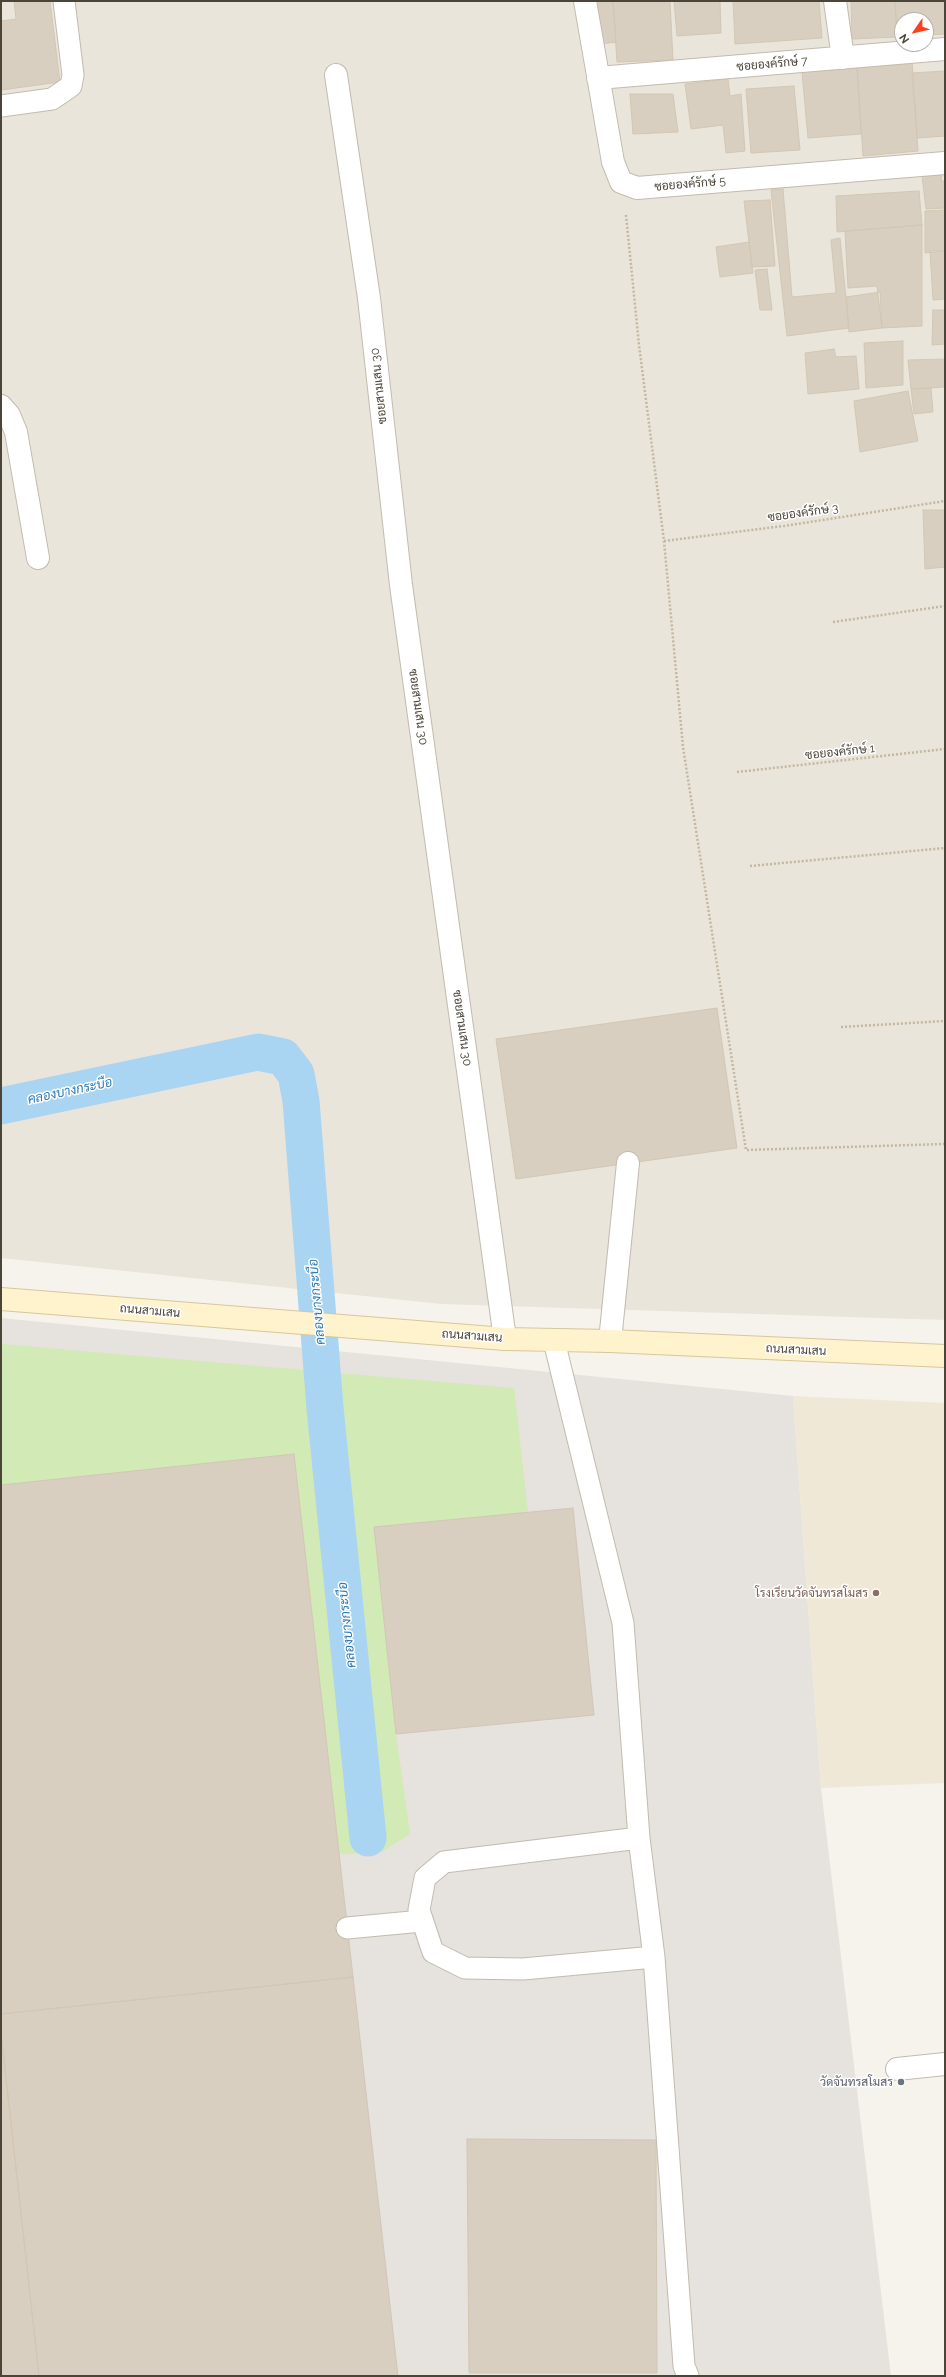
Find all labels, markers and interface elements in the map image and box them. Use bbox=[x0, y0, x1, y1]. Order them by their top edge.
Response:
north arrow bbox=[894, 12, 934, 52]
text: N bbox=[897, 31, 912, 46]
street label: ซอยองค์รักษ์ 7 bbox=[736, 54, 808, 74]
street label: ซอยองค์รักษ์ 5 bbox=[654, 174, 726, 194]
street label: ซอยสามเสน 30 bbox=[368, 347, 390, 425]
street label: ซอยองค์รักษ์ 3 bbox=[767, 501, 839, 525]
street label: ซอยสามเสน 30 bbox=[406, 668, 430, 746]
street label: ซอยองค์รักษ์ 1 bbox=[804, 741, 876, 763]
street label: ซอยสามเสน 30 bbox=[450, 989, 474, 1067]
water label: คลองบางกระบือ bbox=[26, 1074, 114, 1108]
water label: คลองบางกระบือ bbox=[305, 1258, 329, 1346]
street label: ถนนสามเสน bbox=[119, 1301, 181, 1321]
street label: ถนนสามเสน bbox=[441, 1327, 503, 1345]
street label: ถนนสามเสน bbox=[765, 1341, 827, 1359]
water label: คลองบางกระบือ bbox=[335, 1581, 359, 1669]
place label: โรงเรียนวัดจันทรสโมสร bbox=[755, 1586, 868, 1600]
marker: โรงเรียนวัดจันทรสโมสร bbox=[871, 1588, 881, 1598]
place label: วัดจันทรสโมสร bbox=[820, 2075, 893, 2089]
marker: วัดจันทรสโมสร bbox=[896, 2077, 906, 2087]

